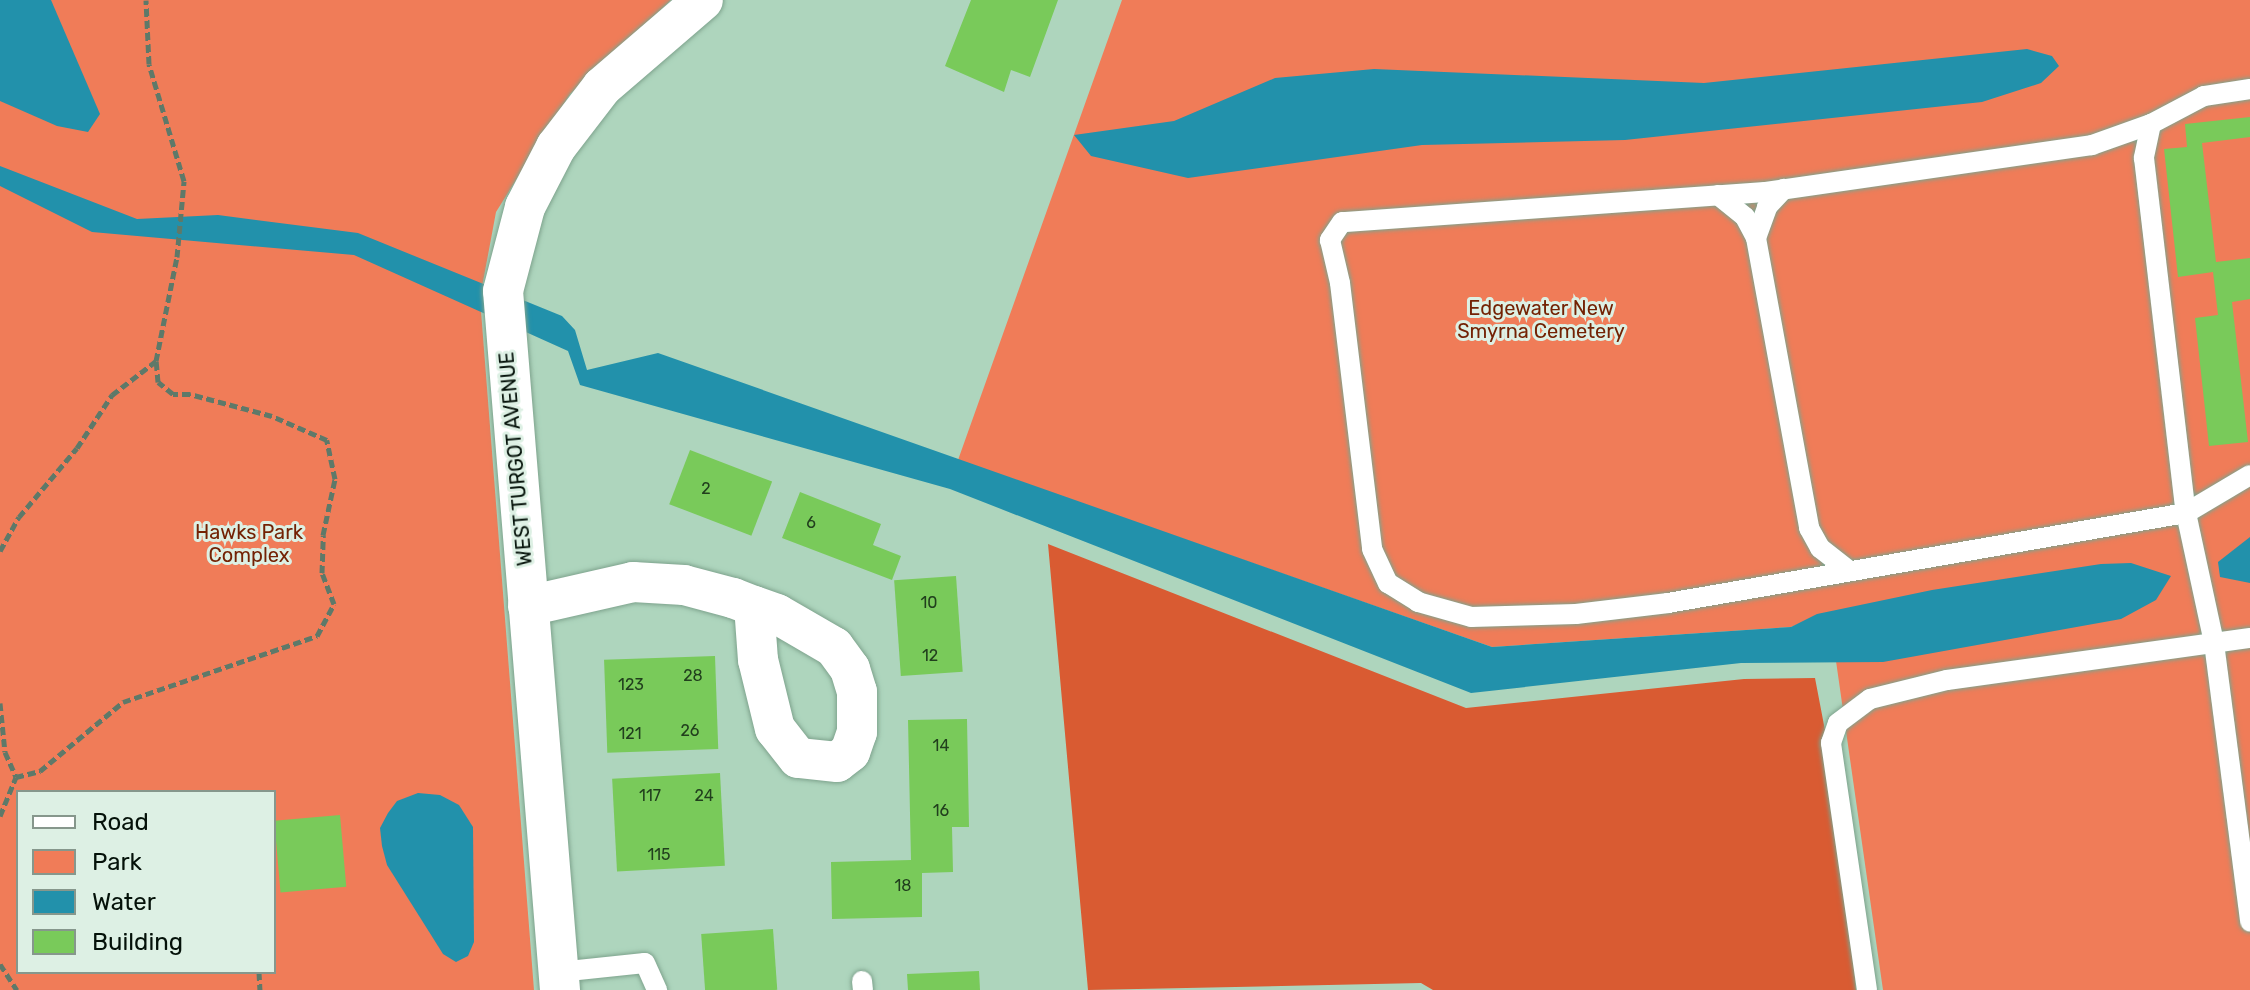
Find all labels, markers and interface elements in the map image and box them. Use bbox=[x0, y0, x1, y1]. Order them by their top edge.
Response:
park label: Edgewater New Smyrna Cemetery bbox=[1457, 297, 1625, 344]
street label: WEST TURGOT AVENUE bbox=[495, 350, 537, 568]
house number: 2 bbox=[701, 479, 711, 499]
house number: 6 bbox=[806, 513, 816, 533]
park label: Hawks Park Complex bbox=[195, 520, 303, 567]
house number: 10 bbox=[920, 593, 938, 613]
house number: 12 bbox=[922, 646, 938, 666]
house number: 28 bbox=[683, 666, 703, 686]
house number: 123 bbox=[618, 675, 644, 695]
house number: 26 bbox=[680, 721, 700, 741]
house number: 121 bbox=[618, 724, 642, 744]
house number: 14 bbox=[933, 736, 949, 756]
house number: 117 bbox=[639, 786, 661, 806]
house number: 24 bbox=[694, 786, 714, 806]
legend bbox=[16, 790, 276, 974]
house number: 16 bbox=[933, 801, 949, 821]
text: Road bbox=[92, 808, 149, 836]
house number: 115 bbox=[647, 845, 671, 865]
text: Park bbox=[92, 848, 142, 876]
house number: 18 bbox=[894, 876, 912, 896]
text: Water bbox=[92, 888, 156, 916]
text: Building bbox=[92, 928, 183, 956]

